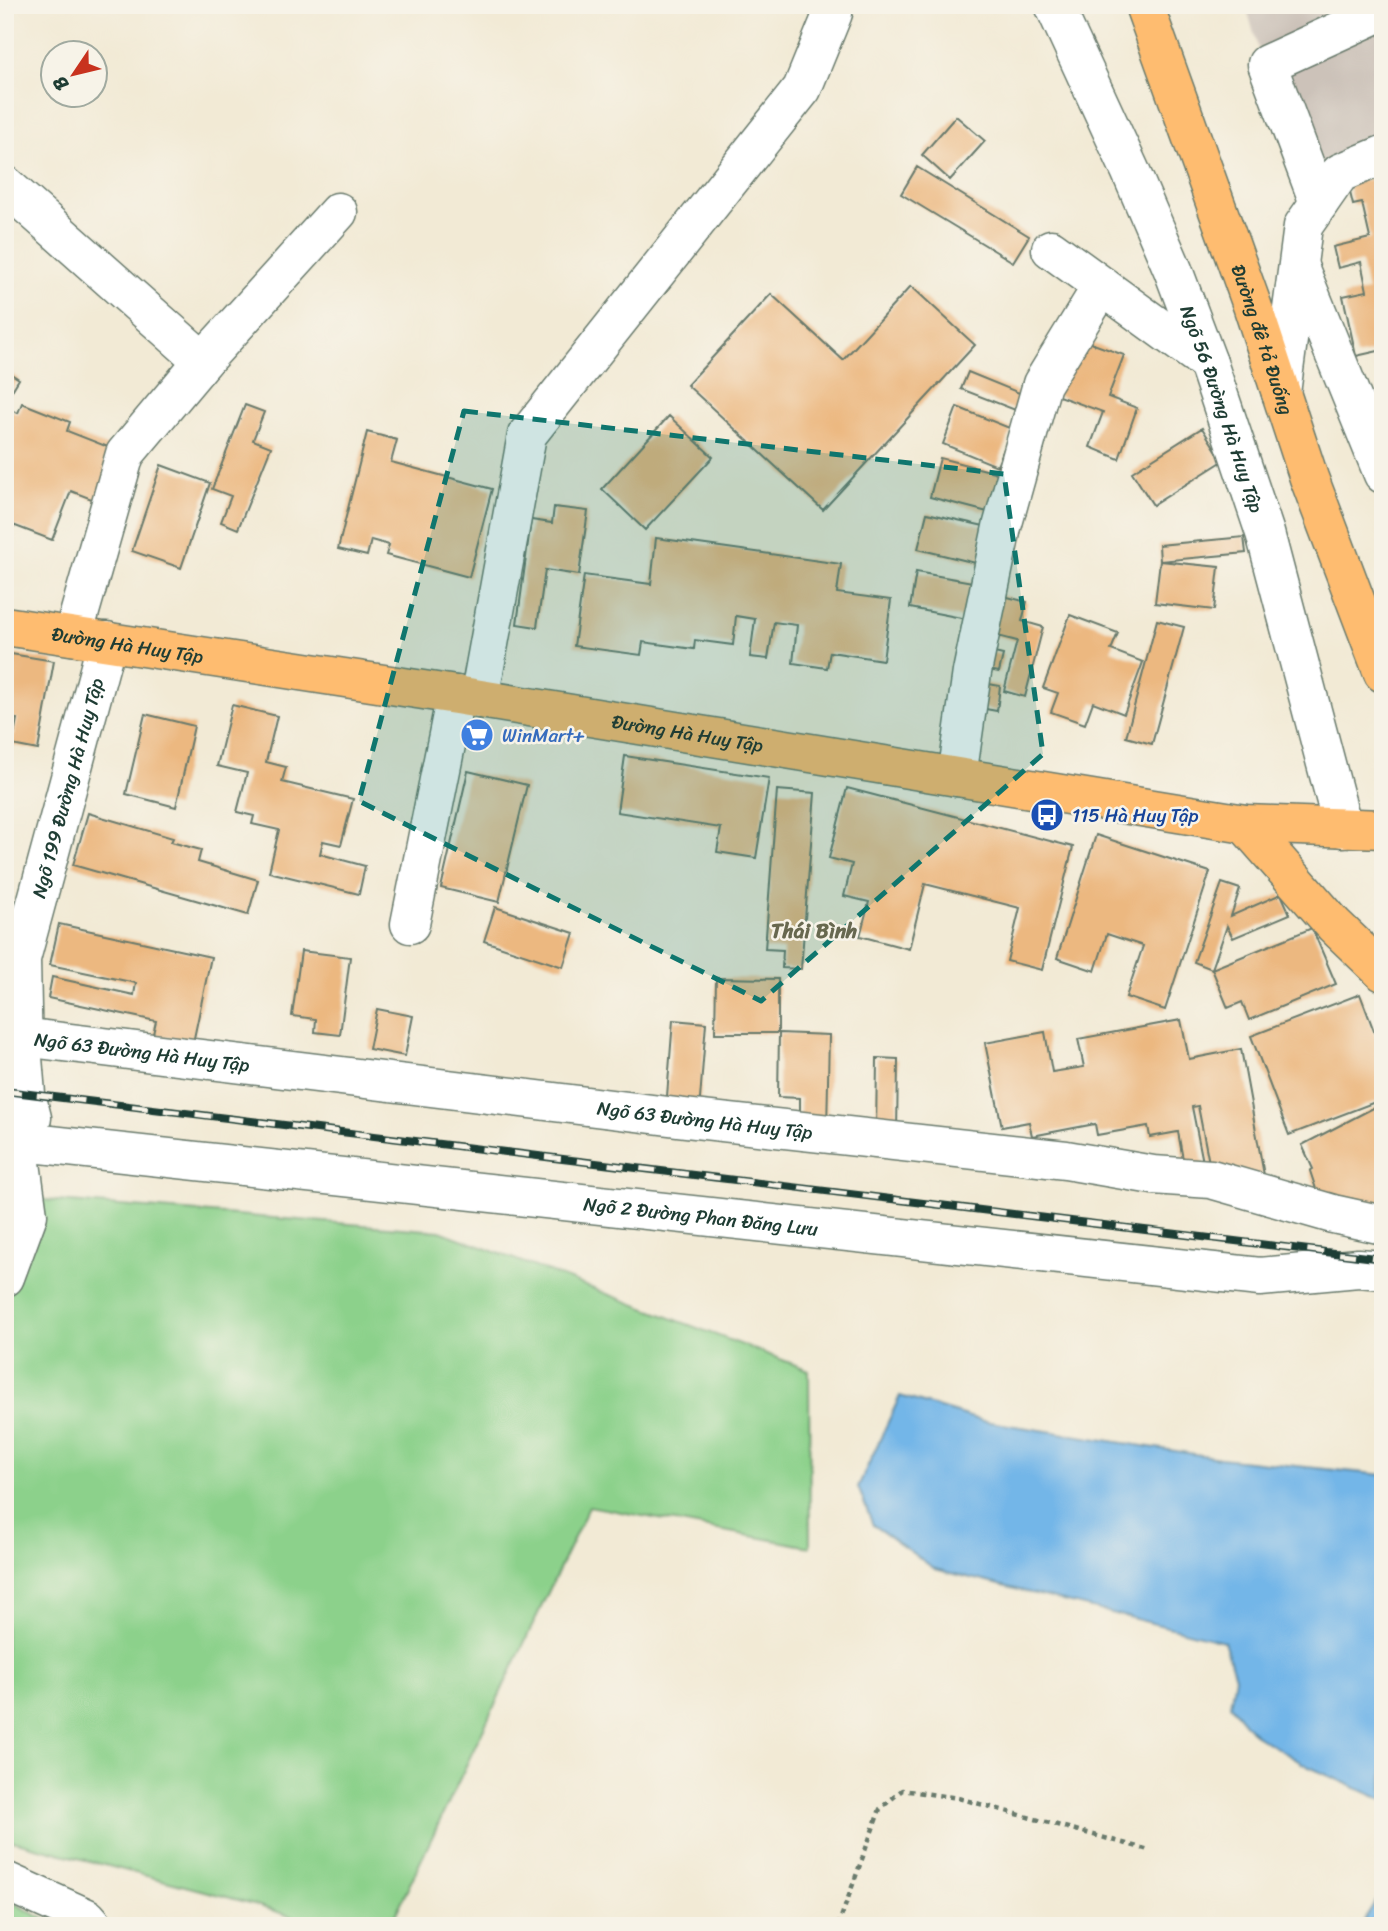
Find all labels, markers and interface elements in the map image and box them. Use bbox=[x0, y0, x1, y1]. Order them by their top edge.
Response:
north arrow bbox=[38, 38, 108, 108]
text: B bbox=[44, 69, 77, 98]
street label: Đường đê tả Đuống bbox=[1222, 259, 1304, 420]
street label: Ngõ 56 Đường Hà Huy Tập bbox=[1171, 300, 1274, 517]
street label: Đường Hà Huy Tập bbox=[49, 617, 206, 673]
street label: Ngõ 199 Đường Hà Huy Tập bbox=[22, 674, 113, 902]
street label: Đường Hà Huy Tập bbox=[610, 704, 766, 762]
supermarket icon: WinMart+ bbox=[458, 716, 496, 754]
place label: WinMart+ bbox=[502, 719, 585, 752]
bus stop icon: 115 Hà Huy Tập bbox=[1028, 796, 1066, 834]
place label: 115 Hà Huy Tập bbox=[1072, 799, 1199, 832]
district label: Thái Bình bbox=[771, 912, 857, 950]
street label: Ngõ 63 Đường Hà Huy Tập bbox=[33, 1022, 252, 1081]
street label: Ngõ 63 Đường Hà Huy Tập bbox=[595, 1091, 814, 1148]
street label: Ngõ 2 Đường Phan Đăng Lưu bbox=[582, 1187, 820, 1245]

